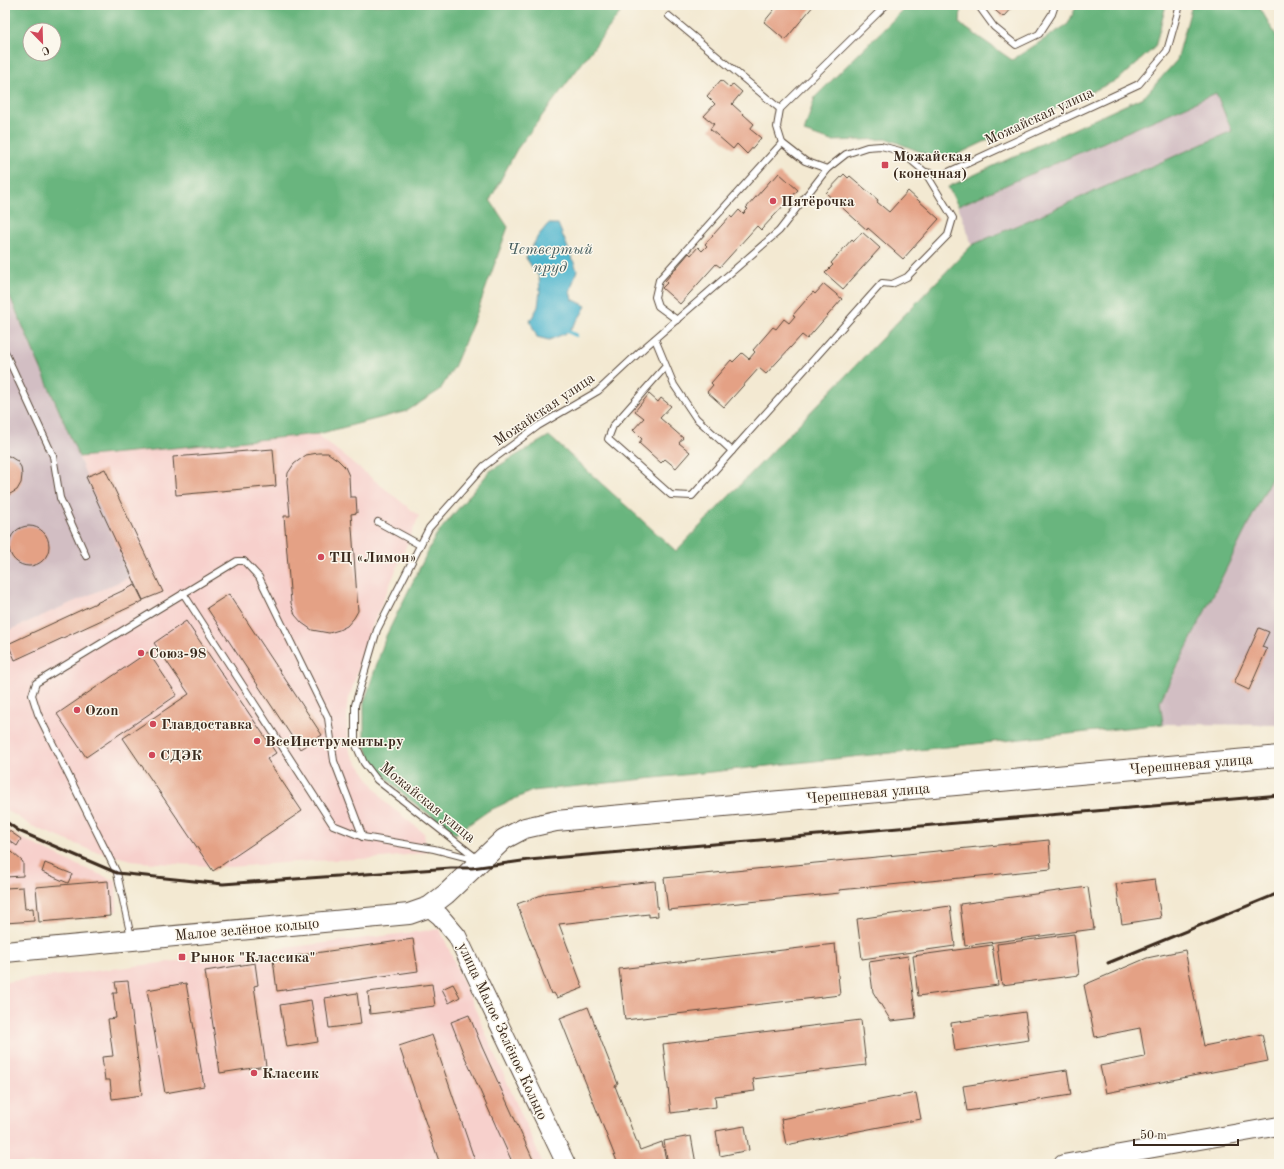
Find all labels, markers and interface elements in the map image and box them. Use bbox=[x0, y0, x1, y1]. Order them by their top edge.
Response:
north arrow bbox=[22, 22, 62, 62]
text: С bbox=[40, 43, 51, 56]
street label: Можайская улица bbox=[983, 85, 1097, 149]
place label: Можайская (конечная) bbox=[893, 150, 971, 182]
marker: Можайская (конечная) bbox=[880, 160, 890, 170]
place label: Пятёрочка bbox=[781, 195, 855, 210]
marker: Пятёрочка bbox=[768, 196, 778, 206]
water label: Четвертый пруд bbox=[507, 242, 593, 276]
street label: Можайская улица bbox=[492, 371, 598, 449]
place label: ТЦ «Лимон» bbox=[329, 551, 417, 566]
marker: ТЦ «Лимон» bbox=[316, 552, 326, 562]
place label: Союз-98 bbox=[149, 647, 207, 662]
marker: Союз-98 bbox=[136, 648, 146, 658]
place label: Ozon bbox=[85, 704, 118, 719]
marker: Ozon bbox=[72, 705, 82, 715]
place label: Главдоставка bbox=[161, 718, 253, 733]
marker: Главдоставка bbox=[148, 719, 158, 729]
place label: ВсеИнструменты.ру bbox=[265, 735, 404, 750]
marker: ВсеИнструменты.ру bbox=[252, 736, 262, 746]
place label: СДЭК bbox=[160, 749, 202, 764]
marker: СДЭК bbox=[147, 750, 157, 760]
street label: Черешневая улица bbox=[1129, 753, 1254, 778]
street label: Можайская улица bbox=[376, 760, 478, 847]
street label: Черешневая улица bbox=[806, 782, 931, 807]
street label: Малое зелёное кольцо bbox=[174, 917, 320, 944]
street label: улица Малое Зелёное Кольцо bbox=[454, 941, 549, 1123]
place label: Рынок "Классика" bbox=[190, 951, 315, 966]
marker: Рынок "Классика" bbox=[177, 952, 187, 962]
place label: Классик bbox=[262, 1067, 319, 1082]
marker: Классик bbox=[249, 1068, 259, 1078]
scale bar bbox=[1134, 1121, 1238, 1147]
text: 50 m bbox=[1140, 1129, 1167, 1142]

